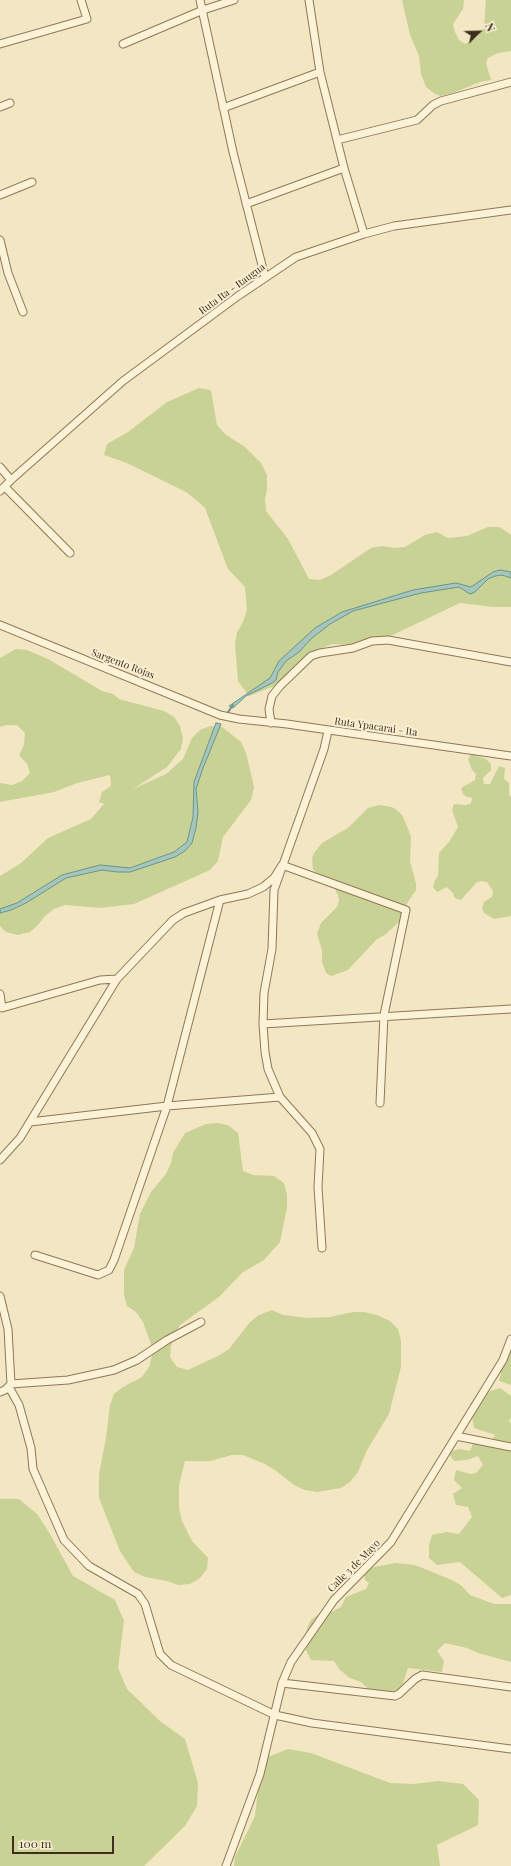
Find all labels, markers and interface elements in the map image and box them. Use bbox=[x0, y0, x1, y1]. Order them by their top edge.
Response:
north arrow bbox=[459, 12, 499, 52]
text: N bbox=[482, 21, 499, 34]
street label: Ruta Ita - Itaugua bbox=[197, 261, 267, 317]
street label: Sargento Rojas bbox=[90, 646, 156, 682]
street label: Ruta Ypacarai - Ita bbox=[334, 715, 418, 739]
street label: Calle 3 de Mayo bbox=[325, 1537, 383, 1595]
scale bar bbox=[14, 1828, 116, 1854]
text: 100 m bbox=[19, 1835, 51, 1851]

